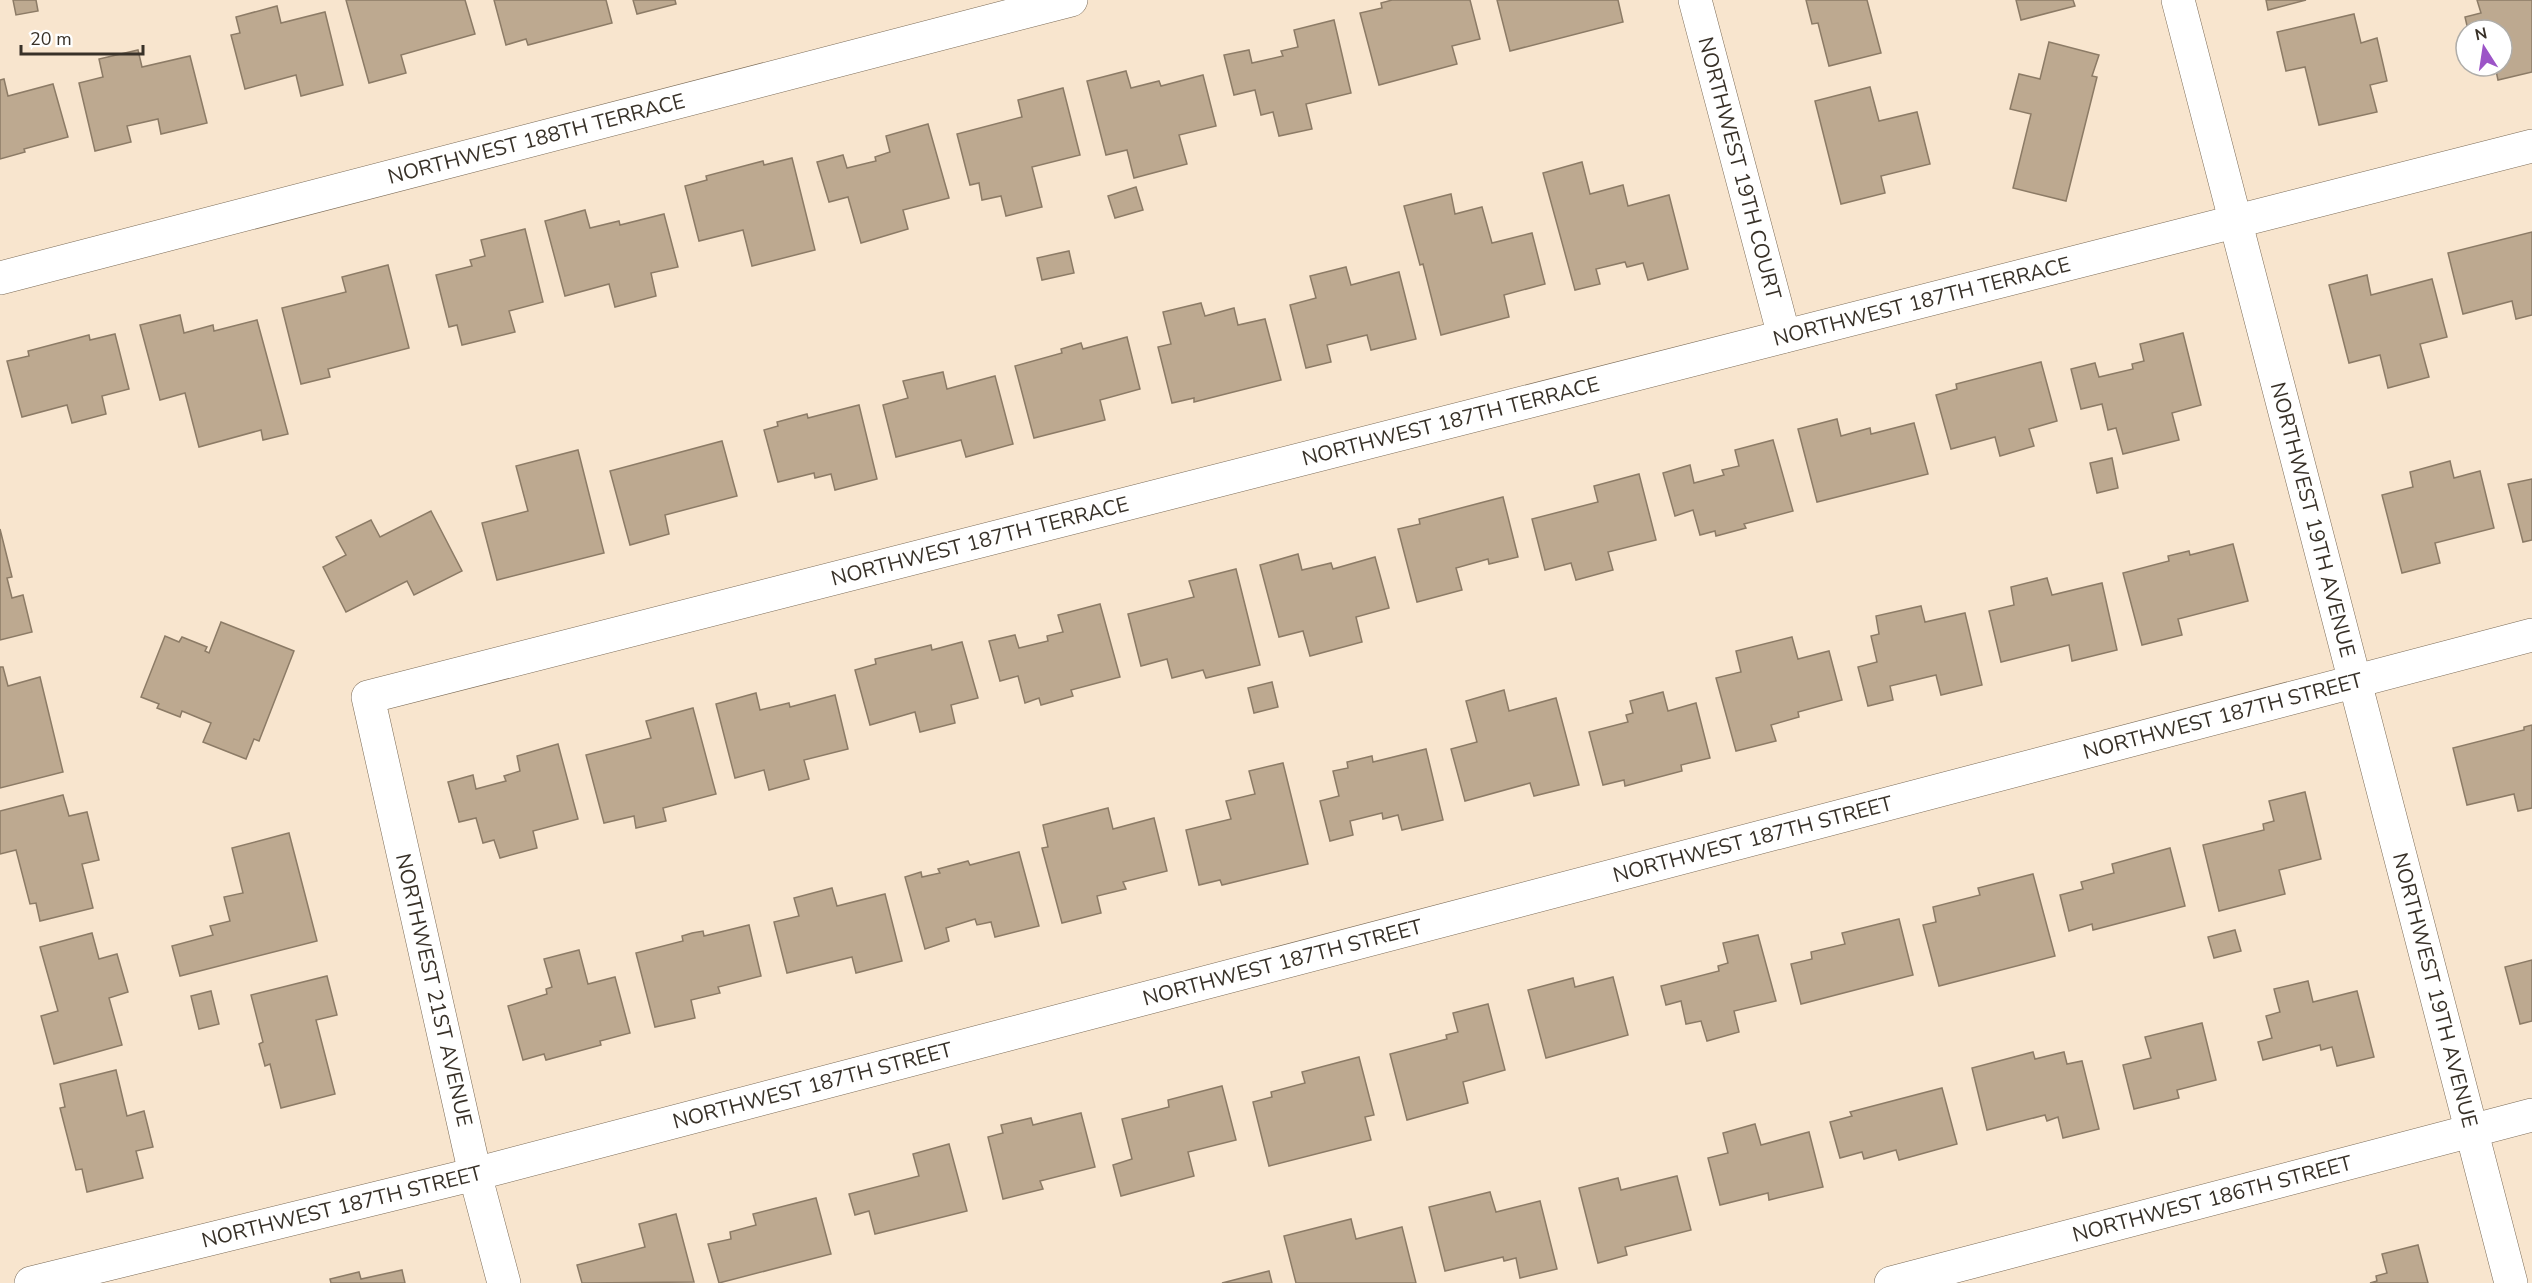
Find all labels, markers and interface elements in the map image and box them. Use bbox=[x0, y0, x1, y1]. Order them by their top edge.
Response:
scale bar bbox=[21, 18, 142, 56]
north arrow bbox=[2454, 18, 2514, 78]
text: N bbox=[2473, 22, 2489, 46]
text: 20 m bbox=[30, 27, 72, 51]
street label: NORTHWEST 19TH COURT bbox=[1691, 34, 1788, 303]
street label: NORTHWEST 188TH TERRACE bbox=[385, 87, 688, 191]
street label: NORTHWEST 187TH TERRACE bbox=[1770, 250, 2073, 353]
street label: NORTHWEST 187TH TERRACE bbox=[1299, 370, 1602, 473]
street label: NORTHWEST 19TH AVENUE bbox=[2264, 379, 2362, 660]
street label: NORTHWEST 187TH TERRACE bbox=[828, 490, 1132, 593]
street label: NORTHWEST 187TH STREET bbox=[2080, 666, 2366, 766]
street label: NORTHWEST 187TH STREET bbox=[1610, 789, 1896, 889]
street label: NORTHWEST 19TH AVENUE bbox=[2386, 850, 2484, 1131]
street label: NORTHWEST 21ST AVENUE bbox=[389, 851, 479, 1129]
street label: NORTHWEST 187TH STREET bbox=[1140, 912, 1426, 1012]
street label: NORTHWEST 187TH STREET bbox=[670, 1035, 956, 1136]
street label: NORTHWEST 186TH STREET bbox=[2069, 1149, 2355, 1249]
street label: NORTHWEST 187TH STREET bbox=[199, 1159, 485, 1255]

